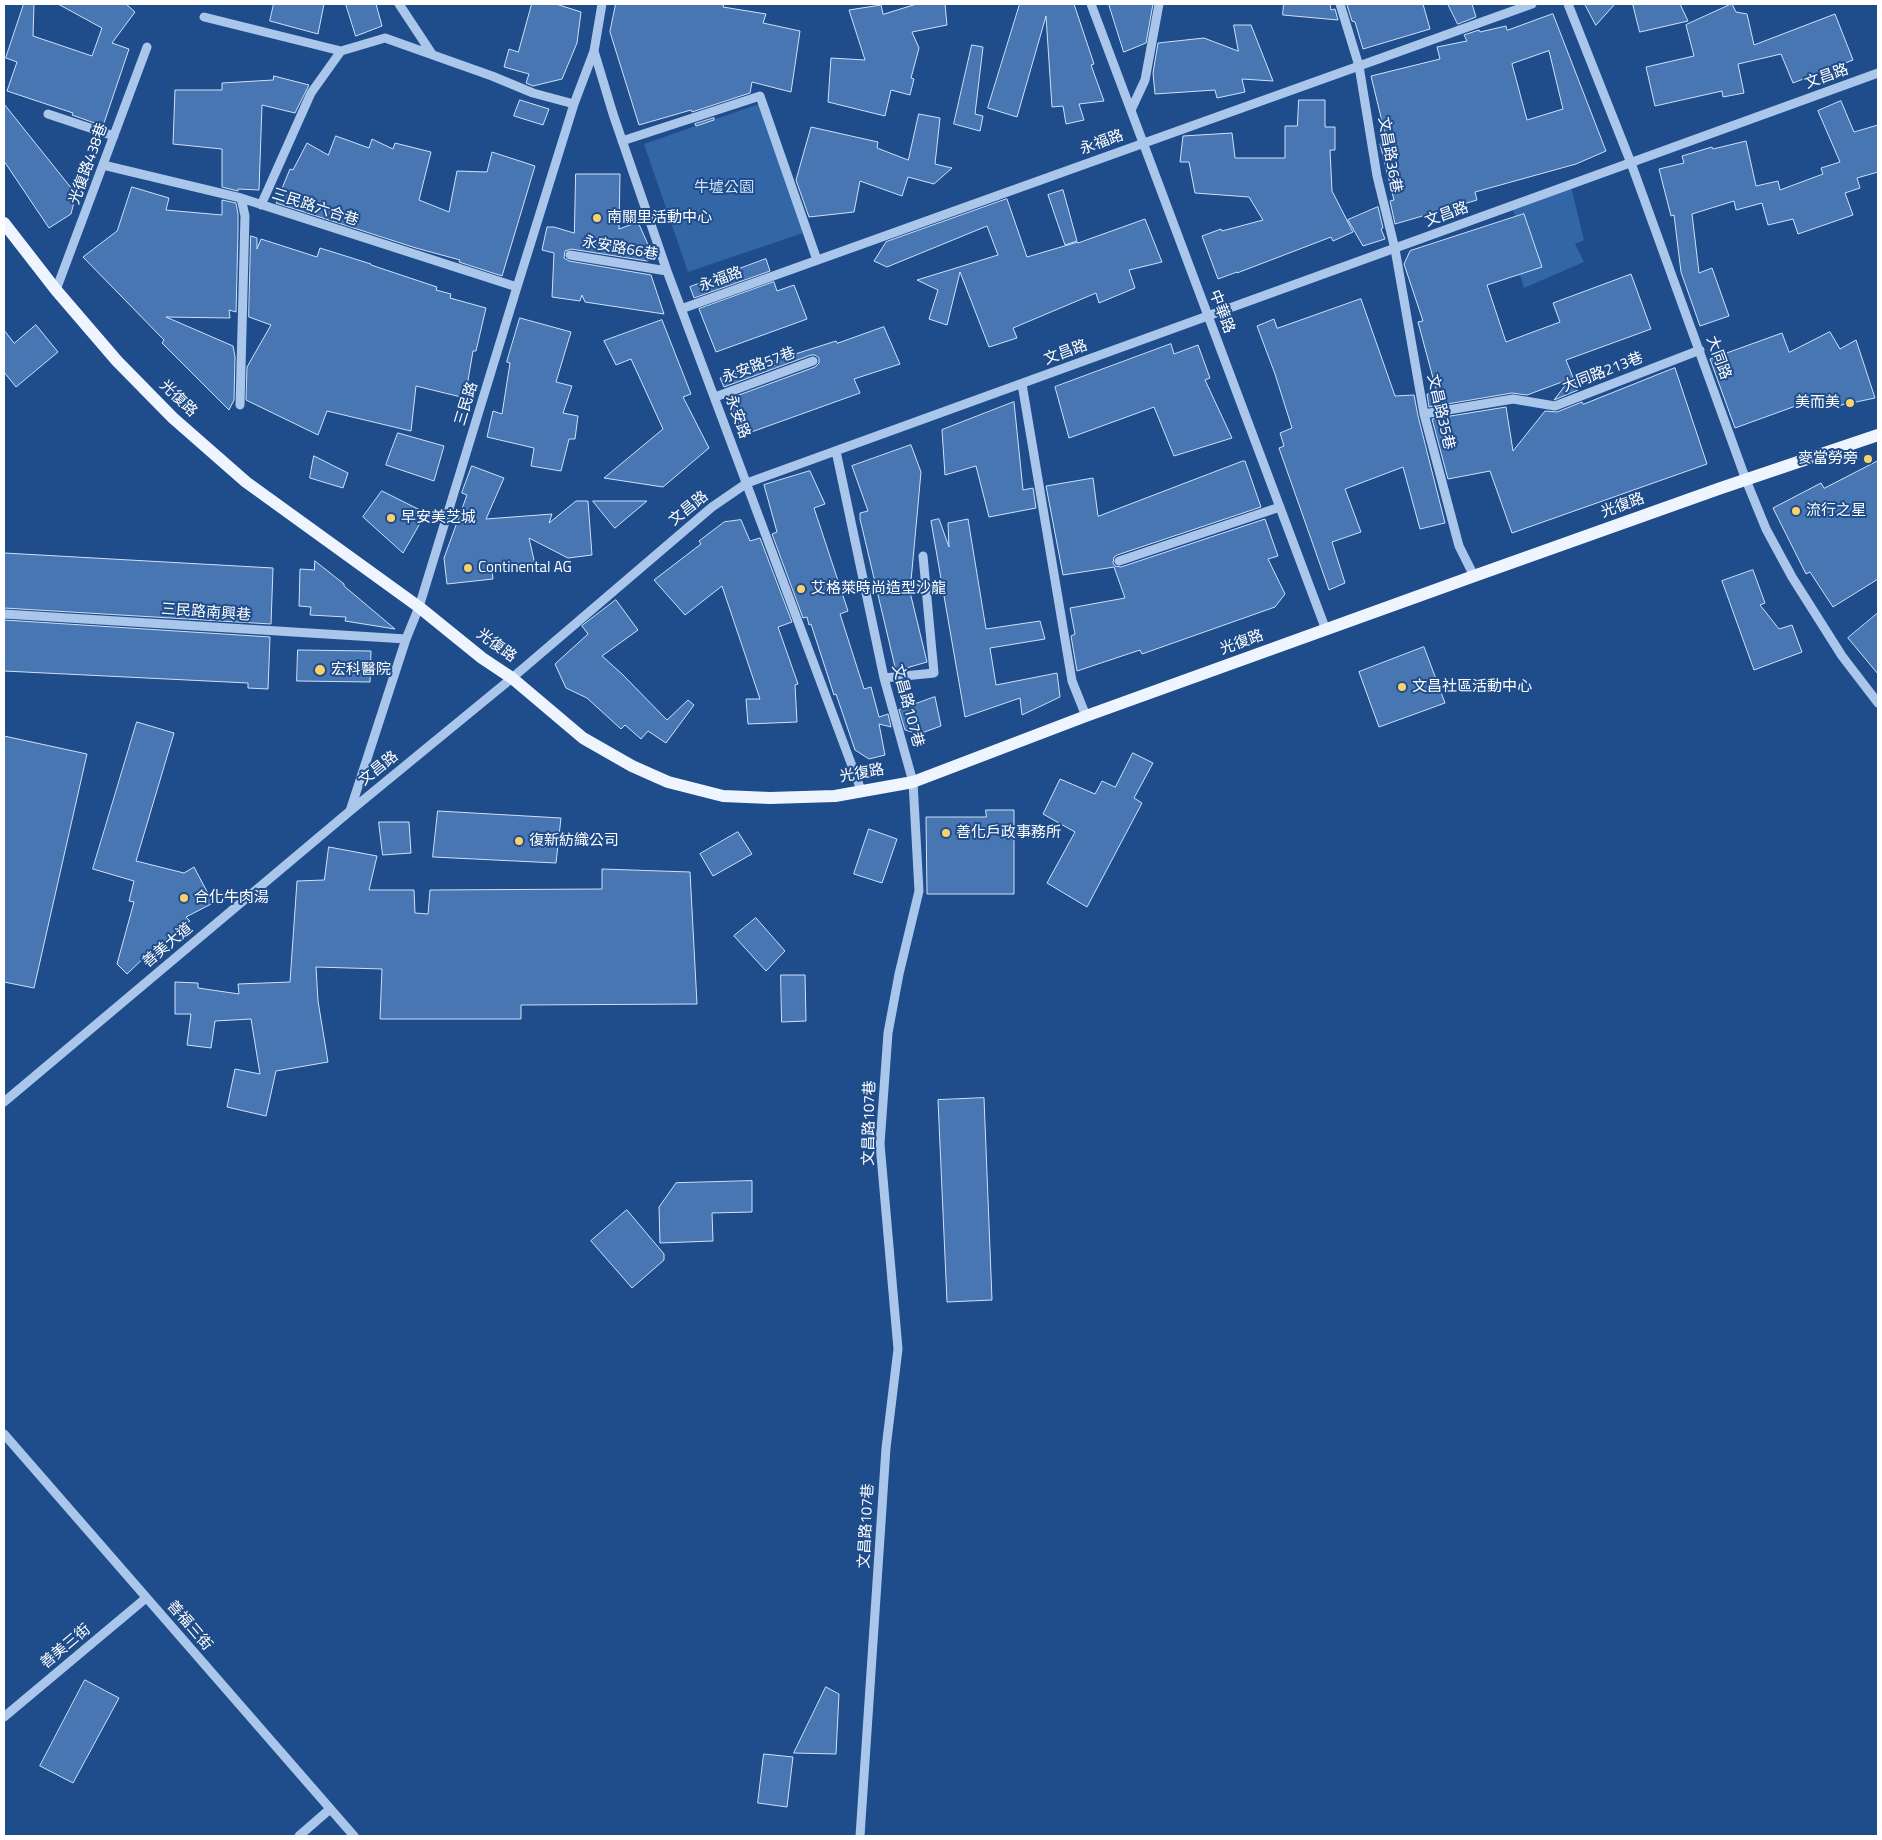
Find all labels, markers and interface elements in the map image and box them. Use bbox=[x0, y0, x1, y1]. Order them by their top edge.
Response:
street label: 文昌路 bbox=[1803, 61, 1851, 93]
street label: 文昌路36巷 bbox=[1373, 116, 1405, 194]
street label: 光復路438巷 bbox=[66, 121, 112, 207]
street label: 永福路 bbox=[1078, 127, 1126, 159]
park label: 牛墟公園 bbox=[694, 179, 754, 197]
street label: 三民路六合巷 bbox=[269, 186, 361, 230]
street label: 文昌路 bbox=[1423, 199, 1471, 231]
place label: 南關里活動中心 bbox=[607, 209, 712, 227]
marker: 南關里活動中心 bbox=[591, 212, 603, 224]
street label: 永安路66巷 bbox=[581, 233, 659, 265]
street label: 永福路 bbox=[697, 264, 745, 296]
street label: 中華路 bbox=[1205, 288, 1237, 336]
street label: 大同路 bbox=[1702, 334, 1734, 382]
street label: 文昌路 bbox=[1042, 337, 1090, 369]
street label: 永安路57巷 bbox=[720, 344, 798, 388]
street label: 大同路213巷 bbox=[1560, 349, 1646, 397]
street label: 文昌路35巷 bbox=[1423, 373, 1457, 451]
street label: 光復路 bbox=[156, 377, 200, 421]
street label: 三民路 bbox=[452, 380, 482, 428]
street label: 永安路 bbox=[721, 393, 753, 441]
place label: 美而美 bbox=[1795, 394, 1840, 412]
marker: 美而美 bbox=[1844, 397, 1856, 409]
place label: 麥當勞旁 bbox=[1798, 450, 1858, 468]
marker: 麥當勞旁 bbox=[1862, 453, 1874, 465]
street label: 文昌路 bbox=[666, 488, 712, 530]
street label: 光復路 bbox=[1599, 490, 1647, 522]
place label: 流行之星 bbox=[1806, 502, 1866, 520]
marker: 流行之星 bbox=[1790, 505, 1802, 517]
place label: 早安美芝城 bbox=[401, 509, 476, 527]
marker: 早安美芝城 bbox=[385, 512, 397, 524]
place label: Continental AG bbox=[478, 559, 572, 577]
marker: Continental AG bbox=[462, 562, 474, 574]
place label: 艾格萊時尚造型沙龍 bbox=[811, 580, 946, 598]
marker: 艾格萊時尚造型沙龍 bbox=[795, 583, 807, 595]
street label: 三民路南興巷 bbox=[160, 601, 252, 625]
street label: 光復路 bbox=[473, 625, 519, 667]
street label: 光復路 bbox=[1218, 627, 1266, 659]
place label: 宏科醫院 bbox=[331, 661, 391, 679]
marker: 宏科醫院 bbox=[313, 663, 327, 677]
street label: 文昌路107巷 bbox=[887, 663, 927, 749]
place label: 文昌社區活動中心 bbox=[1412, 678, 1532, 696]
marker: 文昌社區活動中心 bbox=[1396, 681, 1408, 693]
street label: 文昌路 bbox=[356, 748, 402, 790]
street label: 光復路 bbox=[838, 761, 886, 787]
place label: 善化戶政事務所 bbox=[956, 824, 1061, 842]
marker: 善化戶政事務所 bbox=[940, 827, 952, 839]
place label: 復新紡織公司 bbox=[529, 832, 619, 850]
marker: 復新紡織公司 bbox=[513, 835, 525, 847]
place label: 合化牛肉湯 bbox=[194, 889, 269, 907]
marker: 合化牛肉湯 bbox=[178, 892, 190, 904]
street label: 善美大道 bbox=[139, 920, 197, 972]
street label: 文昌路107巷 bbox=[860, 1080, 880, 1166]
street label: 文昌路107巷 bbox=[856, 1483, 878, 1569]
street label: 善福三街 bbox=[163, 1597, 215, 1655]
street label: 善美三街 bbox=[37, 1621, 95, 1673]

